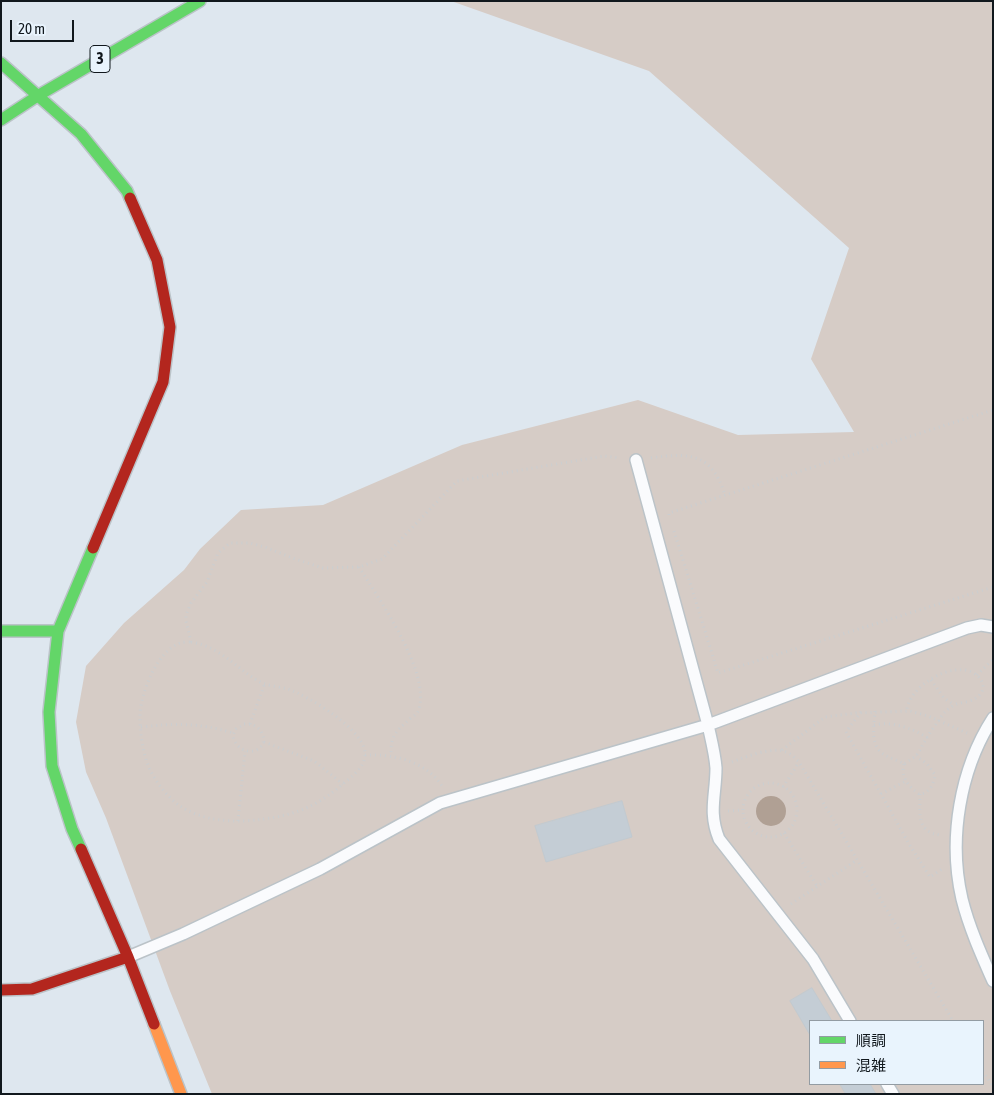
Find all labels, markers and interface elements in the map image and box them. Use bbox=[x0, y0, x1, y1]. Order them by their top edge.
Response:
scale bar bbox=[12, 10, 76, 42]
text: 20 m bbox=[18, 20, 45, 37]
road number: 3 bbox=[90, 46, 110, 72]
legend bbox=[809, 1020, 984, 1085]
text: 順調 bbox=[856, 1032, 886, 1049]
text: 混雑 bbox=[856, 1057, 886, 1074]

